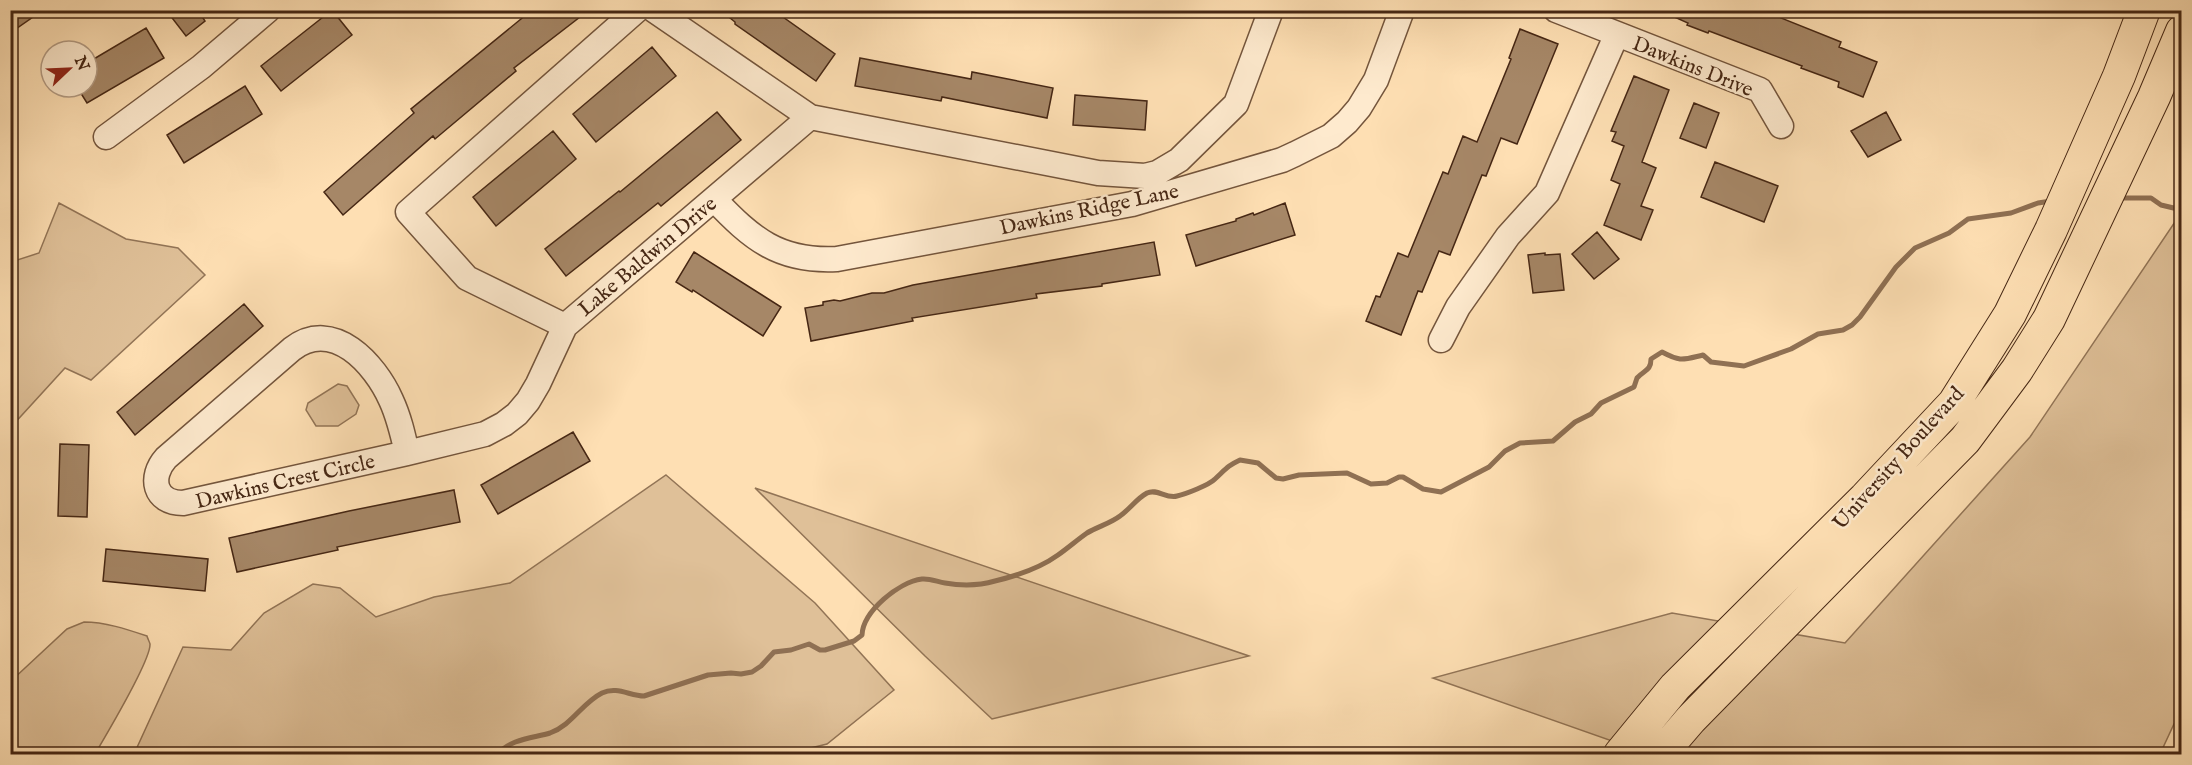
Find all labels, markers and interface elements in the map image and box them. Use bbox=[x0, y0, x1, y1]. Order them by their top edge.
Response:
street label: Dawkins Drive bbox=[1628, 31, 1757, 104]
north arrow bbox=[39, 39, 99, 99]
text: N bbox=[69, 53, 93, 74]
street label: Dawkins Ridge Lane bbox=[997, 178, 1182, 243]
street label: Lake Baldwin Drive bbox=[573, 191, 723, 323]
street label: University Boulevard bbox=[1827, 381, 1971, 536]
street label: Dawkins Crest Circle bbox=[193, 449, 378, 516]

